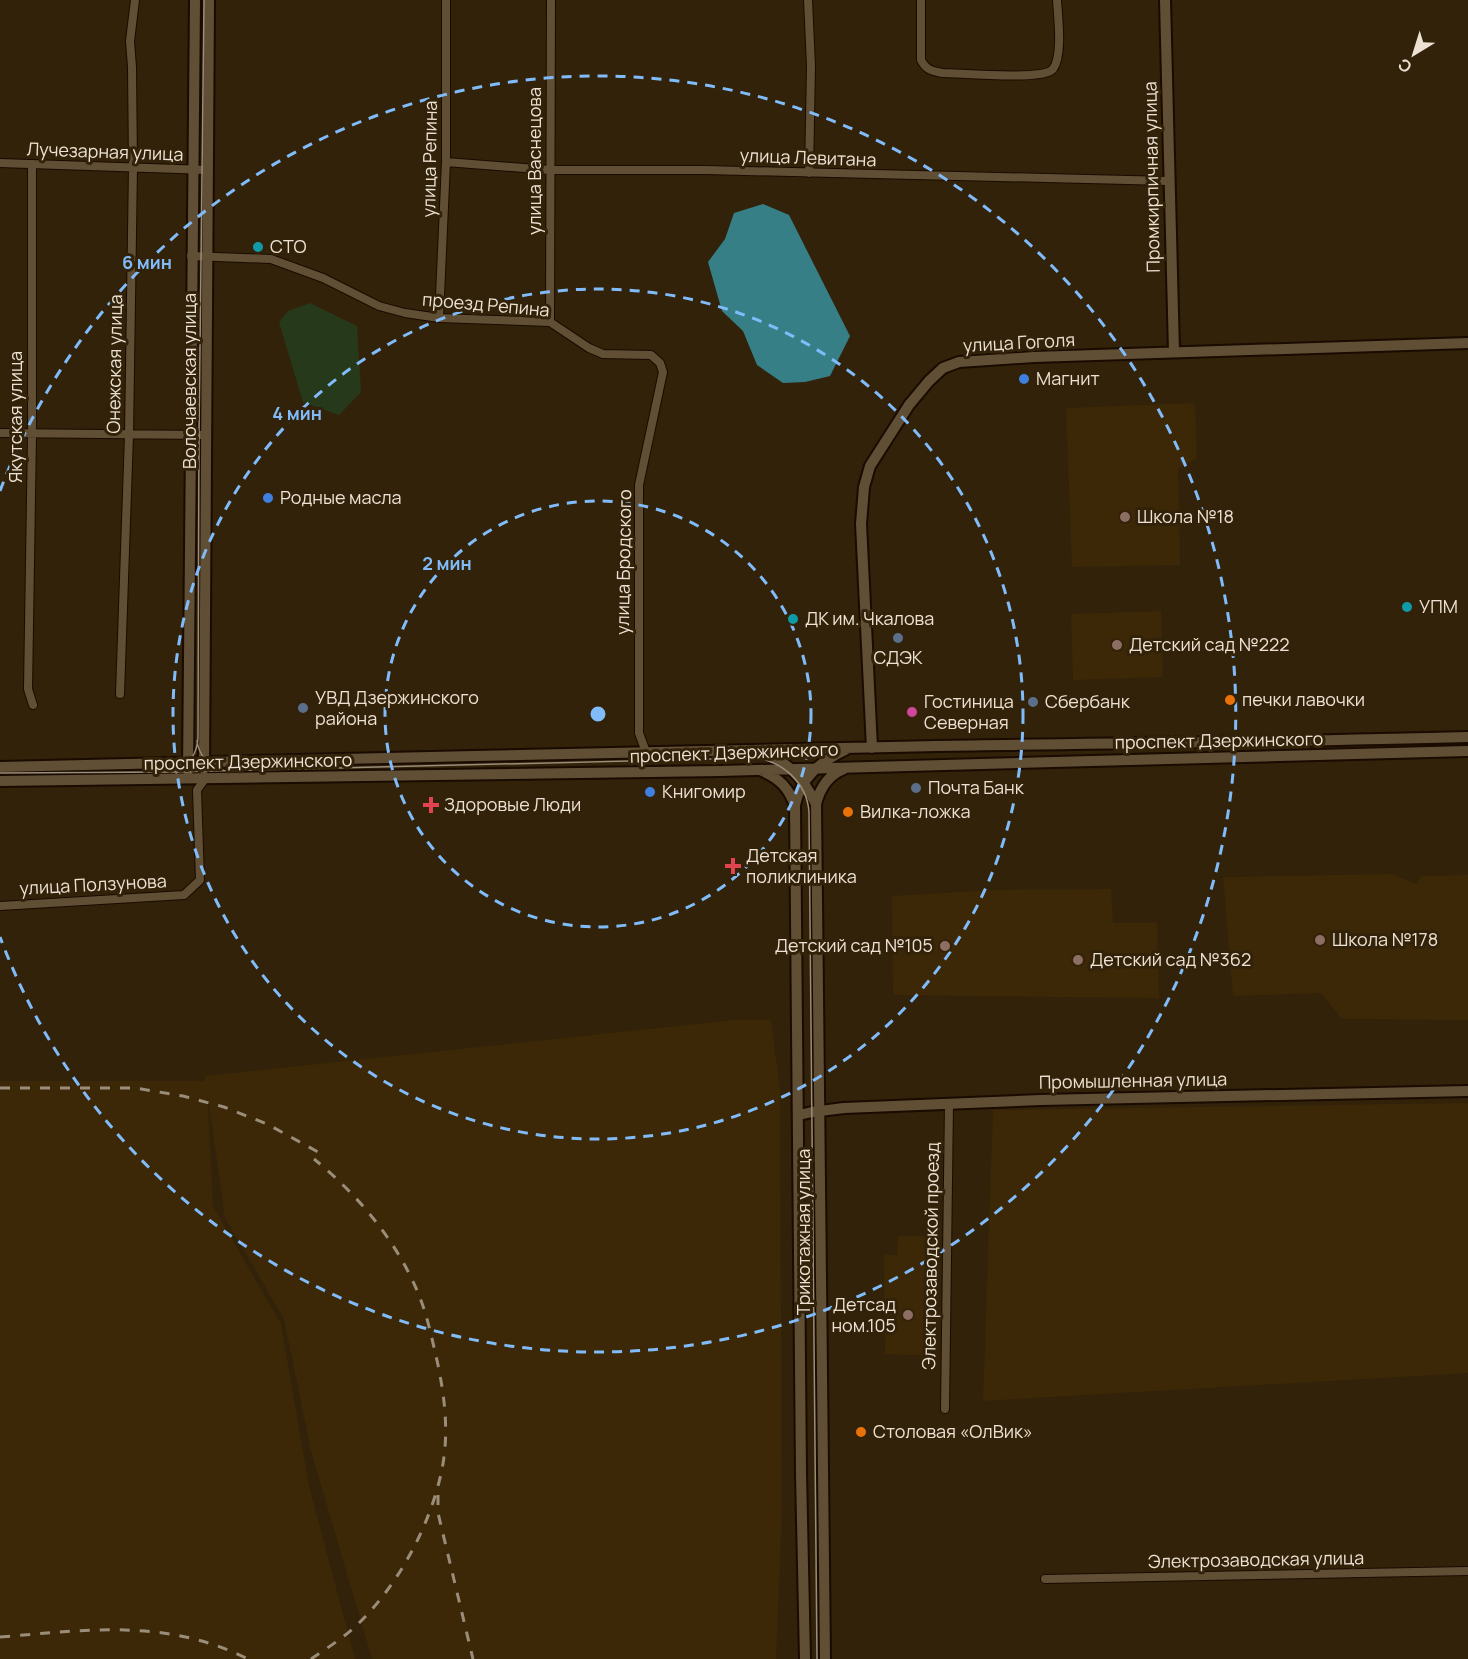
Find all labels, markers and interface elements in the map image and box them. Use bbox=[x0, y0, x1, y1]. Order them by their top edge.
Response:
north arrow bbox=[1384, 24, 1444, 84]
text: С bbox=[1393, 53, 1416, 78]
street label: Промкирпичная улица bbox=[1137, 81, 1165, 273]
street label: улица Васнецова bbox=[522, 87, 546, 235]
street label: улица Репина bbox=[416, 100, 442, 218]
street label: Лучезарная улица bbox=[26, 136, 184, 166]
street label: улица Левитана bbox=[739, 143, 877, 171]
place label: СТО bbox=[270, 234, 307, 258]
marker: СТО bbox=[251, 240, 265, 254]
text: 6 мин bbox=[122, 250, 172, 274]
street label: проезд Репина bbox=[421, 286, 551, 322]
street label: Волочаевская улица bbox=[177, 293, 201, 469]
street label: Онежская улица bbox=[101, 294, 127, 434]
street label: улица Гоголя bbox=[962, 327, 1076, 357]
street label: Якутская улица bbox=[3, 351, 27, 483]
place label: Магнит bbox=[1036, 366, 1100, 390]
marker: Магнит bbox=[1017, 372, 1031, 386]
text: 4 мин bbox=[272, 401, 322, 425]
place label: Родные масла bbox=[280, 485, 402, 509]
street label: улица Бродского bbox=[610, 489, 636, 635]
marker: Родные масла bbox=[261, 491, 275, 505]
place label: Школа №18 bbox=[1137, 504, 1234, 528]
marker: Школа №18 bbox=[1118, 510, 1132, 524]
text: 2 мин bbox=[422, 551, 472, 575]
place label: УПМ bbox=[1419, 594, 1458, 618]
marker: УПМ bbox=[1400, 600, 1414, 614]
place label: ДК им. Чкалова bbox=[805, 606, 934, 630]
marker: ДК им. Чкалова bbox=[786, 612, 800, 626]
marker: СДЭК bbox=[891, 631, 905, 645]
place label: Детский сад №222 bbox=[1129, 632, 1290, 656]
marker: Детский сад №222 bbox=[1110, 638, 1124, 652]
place label: СДЭК bbox=[873, 645, 923, 669]
place label: УВД Дзержинского района bbox=[315, 685, 479, 730]
place label: печки лавочки bbox=[1242, 687, 1365, 711]
place label: Гостиница Северная bbox=[924, 689, 1014, 734]
place label: Сбербанк bbox=[1045, 689, 1131, 713]
marker: печки лавочки bbox=[1223, 693, 1237, 707]
marker: Сбербанк bbox=[1026, 695, 1040, 709]
marker: УВД Дзержинского района bbox=[296, 701, 310, 715]
centre of rings bbox=[588, 704, 608, 724]
marker: Гостиница Северная bbox=[905, 705, 919, 719]
street label: проспект Дзержинского bbox=[1114, 726, 1324, 754]
street label: проспект Дзержинского bbox=[629, 736, 839, 768]
street label: проспект Дзержинского bbox=[143, 747, 353, 775]
place label: Почта Банк bbox=[928, 775, 1025, 799]
place label: Книгомир bbox=[662, 779, 746, 803]
marker: Почта Банк bbox=[909, 781, 923, 795]
marker: Книгомир bbox=[643, 785, 657, 799]
place label: Здоровые Люди bbox=[444, 792, 581, 816]
marker: Здоровые Люди bbox=[422, 796, 440, 814]
place label: Вилка-ложка bbox=[860, 799, 970, 823]
marker: Вилка-ложка bbox=[841, 805, 855, 819]
place label: Детская поликлиника bbox=[746, 843, 857, 888]
marker: Детская поликлиника bbox=[724, 857, 742, 875]
street label: улица Ползунова bbox=[19, 868, 167, 900]
place label: Школа №178 bbox=[1332, 927, 1438, 951]
place label: Детский сад №105 bbox=[775, 933, 933, 957]
marker: Школа №178 bbox=[1313, 933, 1327, 947]
marker: Детский сад №105 bbox=[938, 939, 952, 953]
place label: Детский сад №362 bbox=[1090, 947, 1251, 971]
marker: Детский сад №362 bbox=[1071, 953, 1085, 967]
street label: Промышленная улица bbox=[1039, 1066, 1227, 1094]
street label: Электрозаводской проезд bbox=[916, 1142, 944, 1370]
street label: Трикотажная улица bbox=[791, 1149, 815, 1315]
place label: Детсад ном.105 bbox=[831, 1292, 896, 1337]
marker: Детсад ном.105 bbox=[901, 1308, 915, 1322]
place label: Столовая «ОлВик» bbox=[873, 1419, 1033, 1443]
marker: Столовая «ОлВик» bbox=[854, 1425, 868, 1439]
street label: Электрозаводская улица bbox=[1148, 1545, 1364, 1573]

